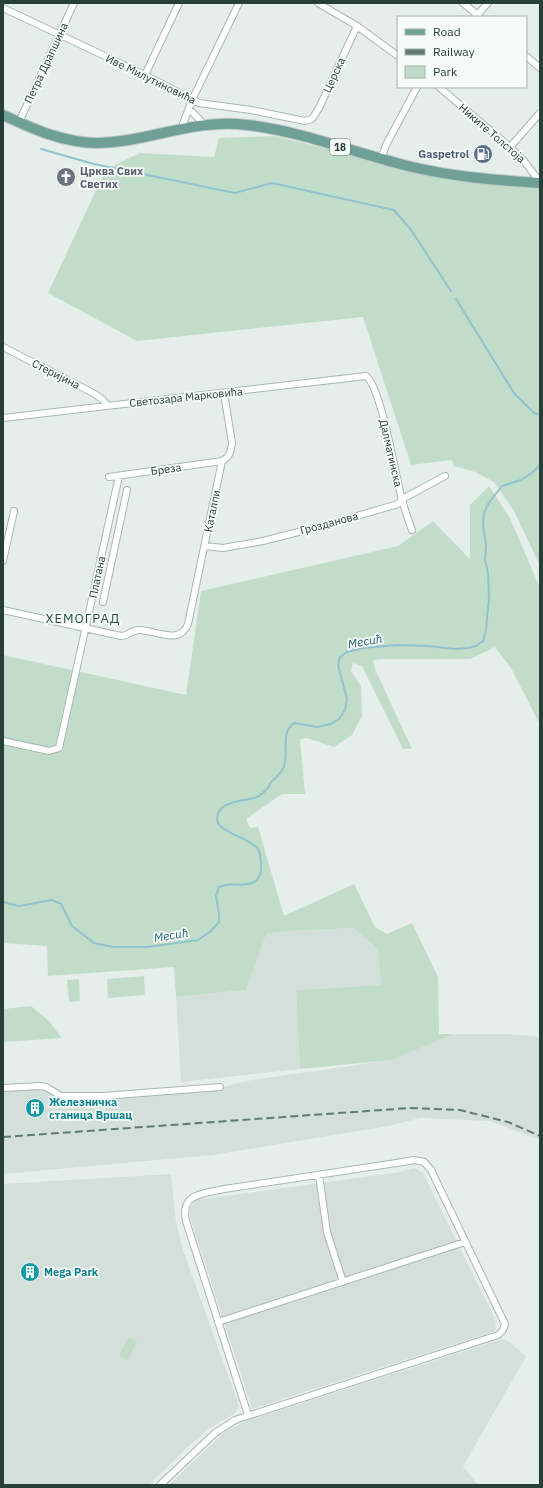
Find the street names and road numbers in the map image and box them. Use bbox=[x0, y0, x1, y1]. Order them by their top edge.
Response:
street label: Петра Драпшина bbox=[21, 20, 71, 106]
street label: Иве Милутиновића bbox=[104, 51, 199, 107]
street label: Церска bbox=[320, 55, 348, 95]
street label: Никите Толстоја bbox=[456, 100, 528, 166]
road number: 18 bbox=[330, 139, 350, 155]
street label: Стеријина bbox=[30, 356, 83, 392]
street label: Светозара Марковића bbox=[129, 384, 244, 410]
street label: Далматинска bbox=[376, 418, 406, 488]
street label: Бреза bbox=[150, 460, 182, 478]
street label: Каталпи bbox=[201, 489, 223, 533]
street label: Грозданова bbox=[298, 508, 360, 538]
street label: Платана bbox=[86, 555, 108, 599]

